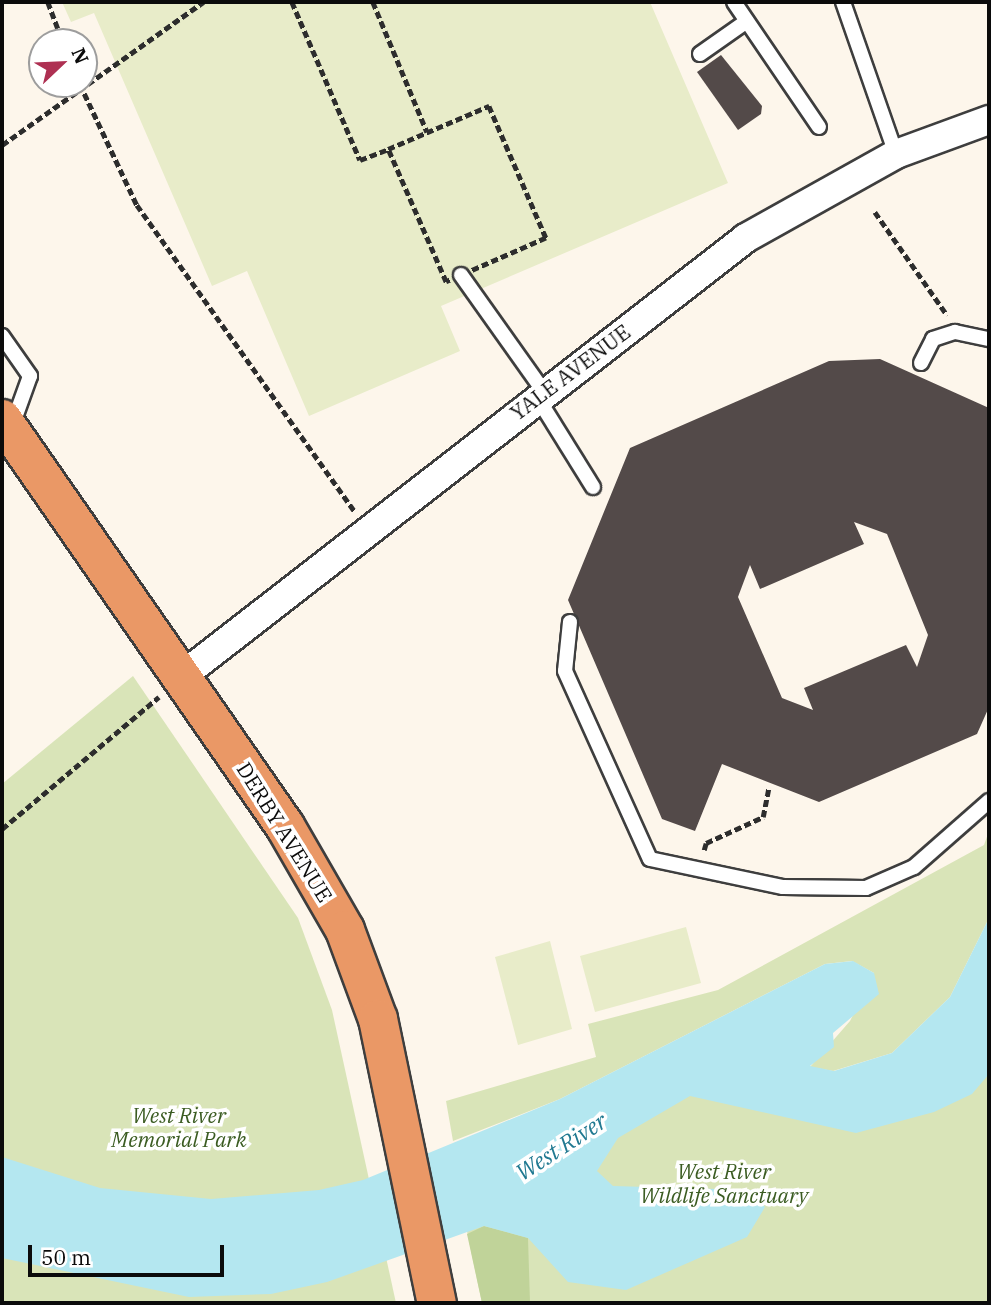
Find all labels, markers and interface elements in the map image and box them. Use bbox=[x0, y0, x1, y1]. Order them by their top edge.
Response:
north arrow bbox=[28, 28, 98, 98]
text: N bbox=[67, 44, 94, 67]
street label: YALE AVENUE bbox=[505, 319, 635, 425]
street label: DERBY AVENUE bbox=[232, 757, 338, 907]
park label: West River Memorial Park bbox=[111, 1102, 247, 1152]
water label: West River bbox=[510, 1106, 612, 1186]
park label: West River Wildlife Sanctuary bbox=[640, 1158, 808, 1208]
scale bar bbox=[32, 1232, 228, 1276]
text: 50 m bbox=[41, 1243, 91, 1271]

